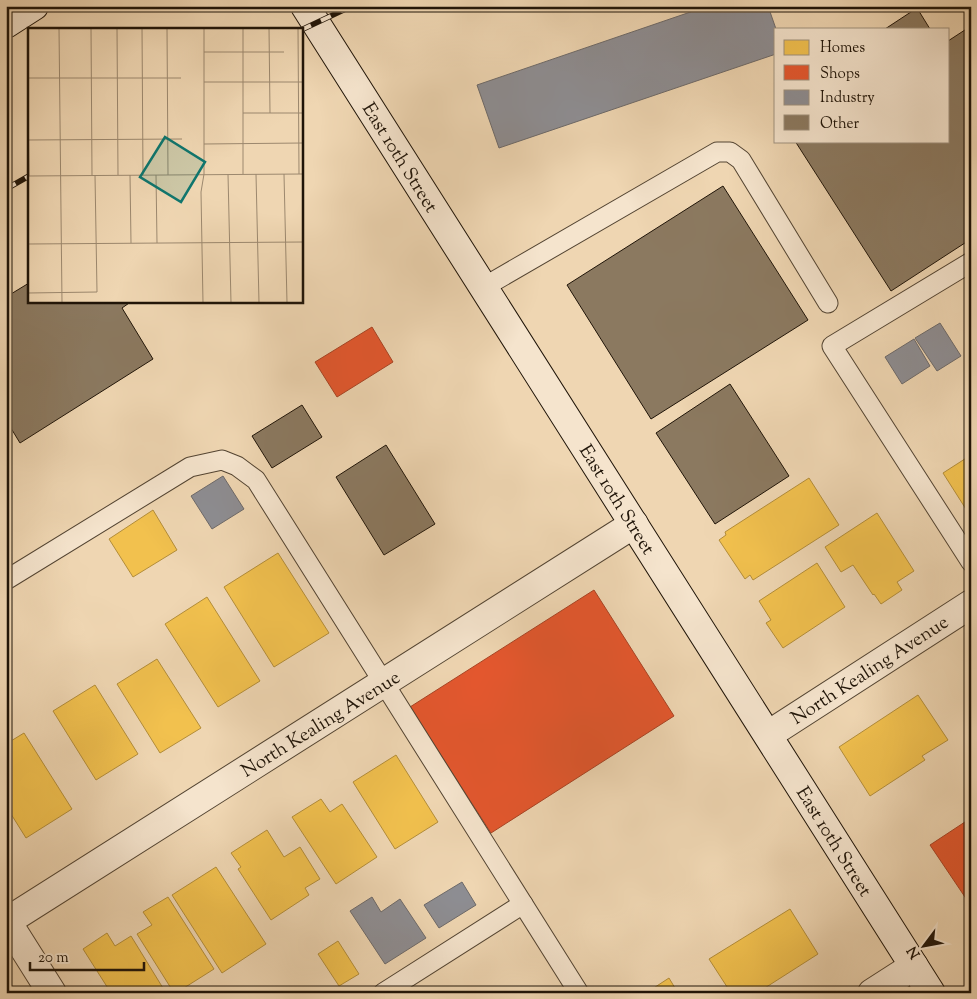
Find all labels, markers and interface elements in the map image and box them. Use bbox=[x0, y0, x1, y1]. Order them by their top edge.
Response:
inset map bbox=[28, 28, 302, 302]
legend bbox=[774, 28, 950, 142]
text: Homes bbox=[820, 38, 865, 59]
text: Shops bbox=[820, 64, 860, 85]
text: Industry bbox=[820, 88, 875, 109]
street label: East 10th Street bbox=[354, 98, 444, 219]
text: Other bbox=[820, 114, 860, 135]
street label: East 10th Street bbox=[571, 440, 661, 561]
street label: North Kealing Avenue bbox=[786, 610, 955, 732]
street label: North Kealing Avenue bbox=[236, 665, 406, 785]
street label: East 10th Street bbox=[788, 782, 878, 903]
north arrow bbox=[900, 922, 950, 972]
scale bar bbox=[30, 939, 144, 971]
text: N bbox=[903, 942, 926, 962]
text: 20 m bbox=[38, 948, 69, 969]

